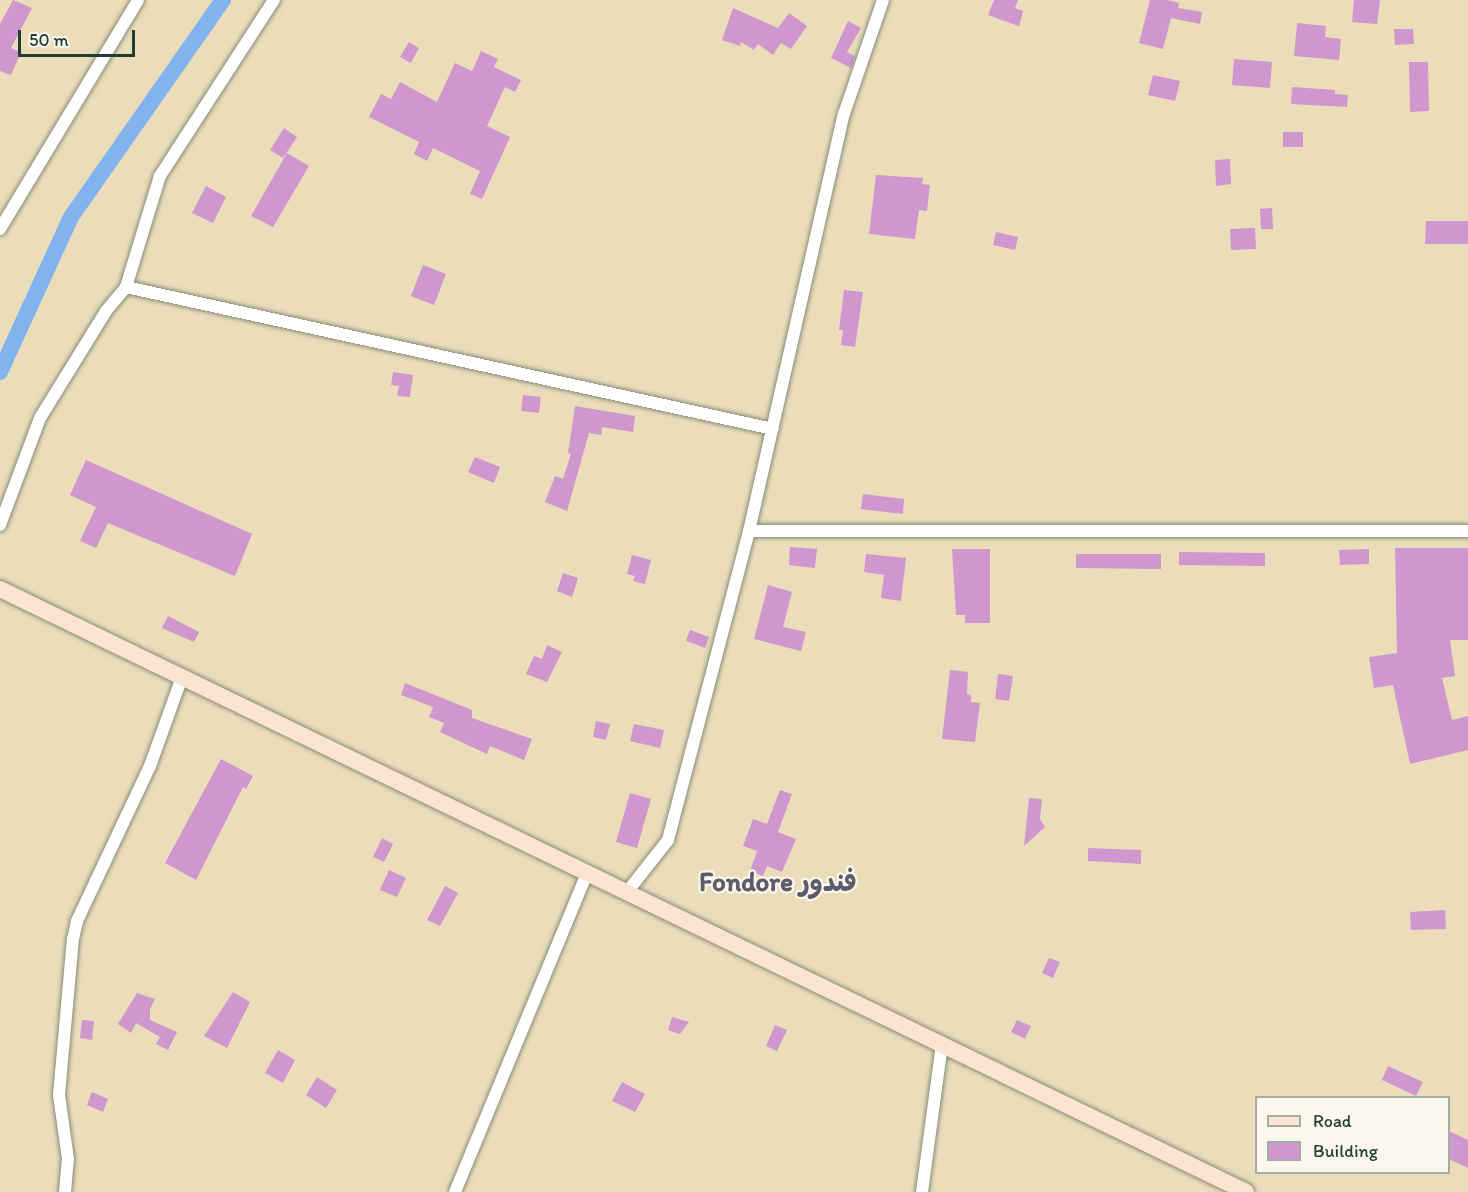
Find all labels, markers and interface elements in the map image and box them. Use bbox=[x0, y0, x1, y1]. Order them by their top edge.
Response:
scale bar bbox=[21, 18, 138, 56]
text: 50 m bbox=[29, 29, 69, 51]
district label: Fondore فندور bbox=[699, 866, 857, 898]
legend bbox=[1255, 1096, 1450, 1174]
text: Road bbox=[1313, 1110, 1352, 1132]
text: Building bbox=[1313, 1140, 1378, 1162]

